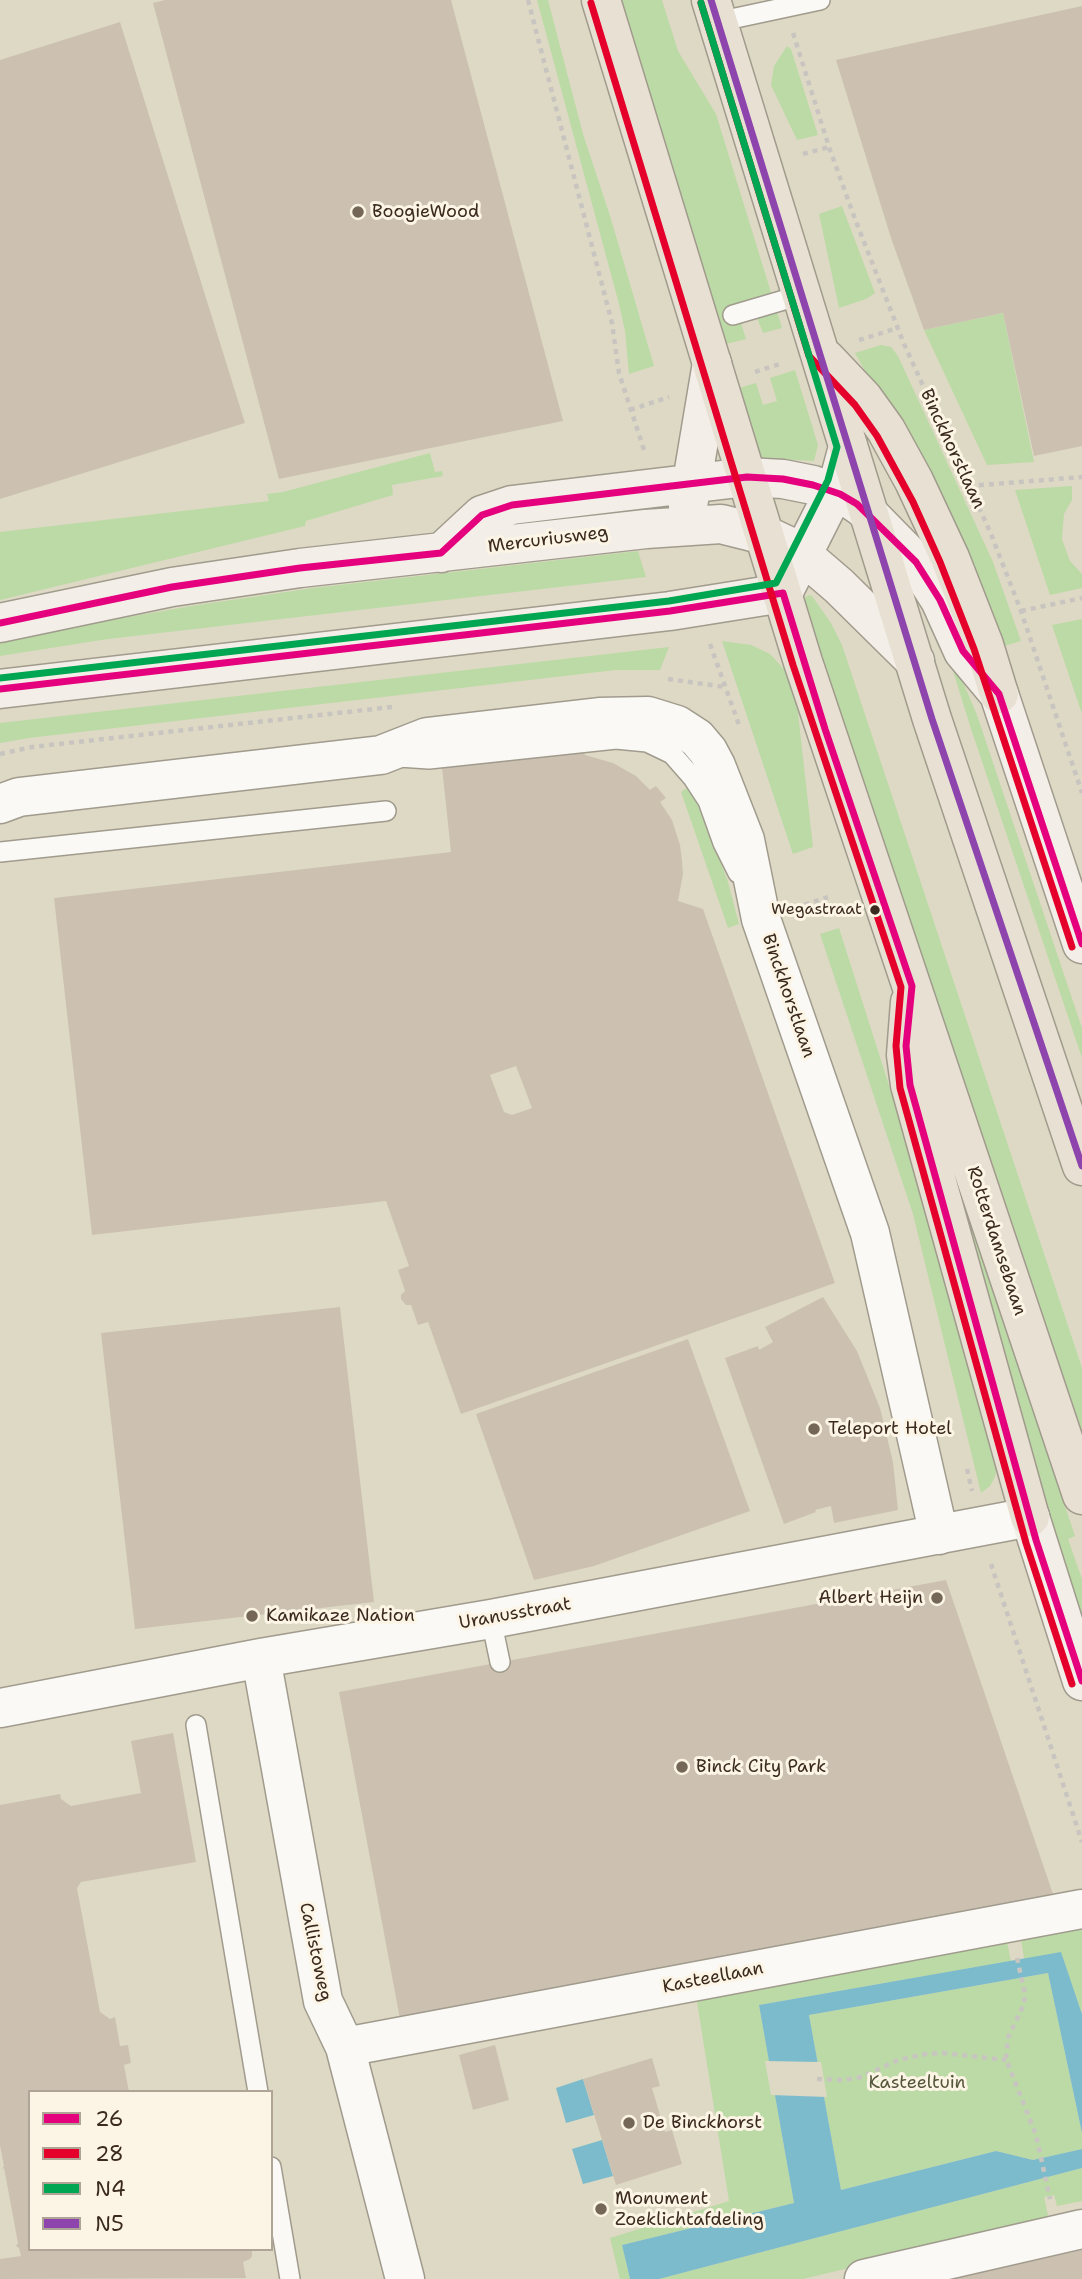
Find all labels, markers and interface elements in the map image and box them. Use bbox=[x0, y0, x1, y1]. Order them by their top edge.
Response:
place label: BoogieWood bbox=[372, 201, 479, 223]
marker: BoogieWood bbox=[350, 204, 366, 220]
street label: Binckhorstlaan bbox=[915, 386, 989, 512]
street label: Mercuriusweg bbox=[486, 522, 610, 558]
place label: Wegastraat bbox=[771, 900, 862, 920]
marker: Wegastraat bbox=[868, 903, 882, 917]
street label: Binckhorstlaan bbox=[757, 931, 819, 1061]
street label: Rotterdamsebaan bbox=[962, 1164, 1030, 1318]
place label: Teleport Hotel bbox=[828, 1418, 952, 1440]
marker: Teleport Hotel bbox=[806, 1421, 822, 1437]
place label: Albert Heijn bbox=[818, 1587, 923, 1609]
marker: Albert Heijn bbox=[929, 1590, 945, 1606]
street label: Uranusstraat bbox=[457, 1594, 573, 1634]
place label: Kamikaze Nation bbox=[266, 1605, 415, 1627]
marker: Kamikaze Nation bbox=[244, 1608, 260, 1624]
place label: Binck City Park bbox=[696, 1756, 826, 1778]
marker: Binck City Park bbox=[674, 1759, 690, 1775]
street label: Callistoweg bbox=[294, 1901, 336, 2003]
street label: Kasteellaan bbox=[661, 1958, 765, 1998]
park label: Kasteeltuin bbox=[868, 2072, 966, 2094]
legend bbox=[28, 2090, 273, 2251]
text: 26 bbox=[95, 2105, 123, 2133]
place label: De Binckhorst bbox=[643, 2112, 762, 2134]
marker: De Binckhorst bbox=[621, 2115, 637, 2131]
text: 28 bbox=[95, 2140, 124, 2168]
text: N4 bbox=[95, 2175, 126, 2203]
place label: Monument Zoeklichtafdeling bbox=[615, 2188, 764, 2230]
marker: Monument Zoeklichtafdeling bbox=[593, 2201, 609, 2217]
text: N5 bbox=[95, 2210, 124, 2238]

